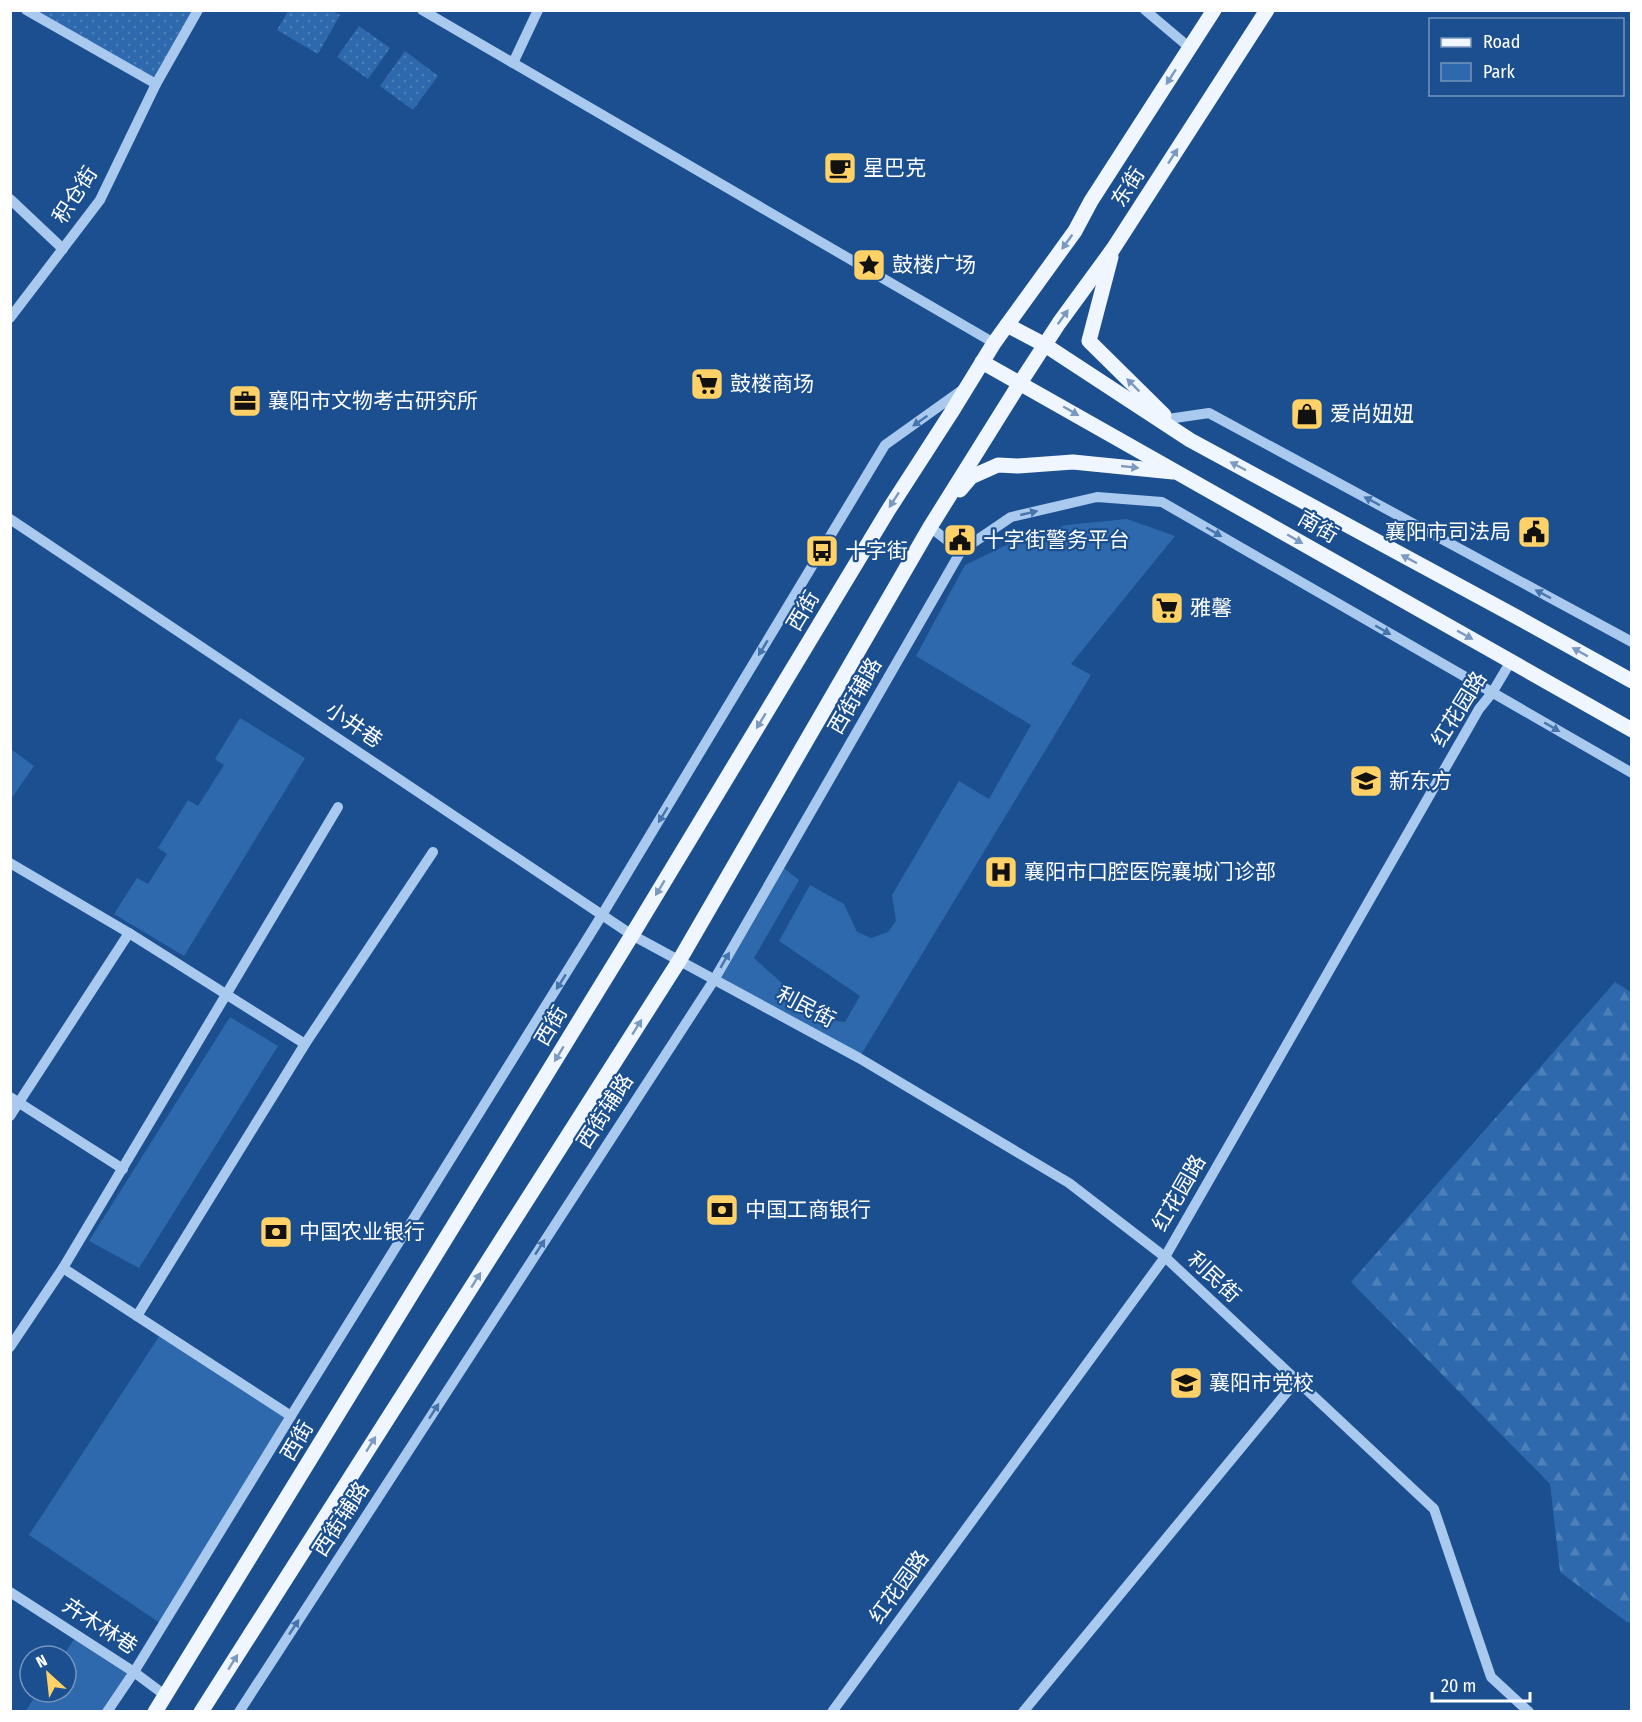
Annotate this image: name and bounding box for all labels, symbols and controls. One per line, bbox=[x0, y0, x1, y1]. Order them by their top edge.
legend bbox=[1429, 18, 1624, 96]
text: Road bbox=[1483, 31, 1520, 53]
text: Park bbox=[1483, 61, 1516, 83]
one-way arrow bbox=[1165, 69, 1176, 86]
one-way arrow bbox=[1168, 148, 1179, 164]
cafe icon: 星巴克 bbox=[822, 150, 858, 186]
place label: 星巴克 bbox=[863, 155, 926, 181]
street label: 积仓街 bbox=[47, 162, 103, 228]
street label: 东街 bbox=[1106, 162, 1150, 212]
one-way arrow bbox=[1061, 234, 1073, 250]
place icon: 鼓楼广场 bbox=[851, 247, 887, 283]
place label: 鼓楼广场 bbox=[892, 252, 976, 278]
one-way arrow bbox=[1057, 309, 1069, 325]
supermarket icon: 鼓楼商场 bbox=[689, 366, 725, 402]
place label: 鼓楼商场 bbox=[730, 371, 814, 397]
one-way arrow bbox=[1127, 378, 1141, 392]
office icon: 襄阳市文物考古研究所 bbox=[227, 383, 263, 419]
place label: 襄阳市文物考古研究所 bbox=[268, 388, 478, 414]
shop icon: 爱尚妞妞 bbox=[1289, 396, 1325, 432]
place label: 爱尚妞妞 bbox=[1330, 401, 1414, 427]
one-way arrow bbox=[1063, 406, 1079, 417]
one-way arrow bbox=[912, 415, 928, 427]
one-way arrow bbox=[1229, 461, 1246, 471]
one-way arrow bbox=[1120, 463, 1139, 472]
one-way arrow bbox=[889, 492, 900, 508]
one-way arrow bbox=[1363, 496, 1380, 506]
street label: 南街 bbox=[1293, 505, 1343, 549]
one-way arrow bbox=[1020, 508, 1039, 517]
public building icon: 襄阳市司法局 bbox=[1516, 514, 1552, 550]
place label: 襄阳市司法局 bbox=[1385, 519, 1511, 545]
public building icon: 十字街警务平台 bbox=[942, 522, 978, 558]
place label: 十字街警务平台 bbox=[983, 527, 1130, 553]
one-way arrow bbox=[1206, 527, 1223, 537]
bus stop icon: 十字街 bbox=[804, 533, 840, 569]
one-way arrow bbox=[1287, 534, 1304, 544]
place label: 十字街 bbox=[845, 538, 908, 564]
one-way arrow bbox=[1401, 554, 1418, 564]
street label: 西街 bbox=[781, 586, 825, 636]
one-way arrow bbox=[1534, 589, 1551, 599]
supermarket icon: 雅馨 bbox=[1149, 590, 1185, 626]
place label: 雅馨 bbox=[1190, 595, 1232, 621]
one-way arrow bbox=[1375, 625, 1392, 635]
one-way arrow bbox=[1457, 630, 1474, 640]
one-way arrow bbox=[758, 640, 769, 656]
one-way arrow bbox=[1572, 647, 1589, 657]
street label: 西街辅路 bbox=[823, 653, 887, 739]
street label: 红花园路 bbox=[1426, 666, 1492, 752]
street label: 小井巷 bbox=[321, 697, 387, 753]
one-way arrow bbox=[756, 713, 766, 730]
one-way arrow bbox=[1544, 722, 1560, 733]
school or university icon: 新东方 bbox=[1348, 763, 1384, 799]
place label: 新东方 bbox=[1389, 768, 1452, 794]
one-way arrow bbox=[657, 807, 668, 823]
hospital icon: 襄阳市口腔医院襄城门诊部 bbox=[983, 854, 1019, 890]
place label: 襄阳市口腔医院襄城门诊部 bbox=[1024, 859, 1276, 885]
one-way arrow bbox=[655, 880, 666, 896]
one-way arrow bbox=[720, 952, 731, 968]
one-way arrow bbox=[555, 973, 566, 990]
street label: 利民街 bbox=[772, 981, 840, 1033]
street label: 西街 bbox=[529, 1001, 573, 1051]
one-way arrow bbox=[631, 1019, 642, 1035]
one-way arrow bbox=[553, 1046, 564, 1062]
street label: 西街辅路 bbox=[571, 1069, 639, 1153]
street label: 红花园路 bbox=[1147, 1150, 1211, 1236]
bank icon: 中国工商银行 bbox=[704, 1192, 740, 1228]
place label: 中国工商银行 bbox=[745, 1197, 871, 1223]
bank icon: 中国农业银行 bbox=[258, 1214, 294, 1250]
place label: 中国农业银行 bbox=[299, 1219, 425, 1245]
one-way arrow bbox=[535, 1239, 546, 1255]
street label: 利民街 bbox=[1182, 1246, 1246, 1308]
one-way arrow bbox=[470, 1272, 481, 1288]
school or university icon: 襄阳市党校 bbox=[1168, 1365, 1204, 1401]
place label: 襄阳市党校 bbox=[1209, 1370, 1314, 1396]
one-way arrow bbox=[428, 1403, 439, 1419]
street label: 西街 bbox=[275, 1416, 319, 1466]
one-way arrow bbox=[365, 1437, 377, 1453]
street label: 西街辅路 bbox=[307, 1477, 375, 1561]
street label: 红花园路 bbox=[864, 1545, 934, 1629]
street label: 卉木林巷 bbox=[58, 1592, 142, 1660]
one-way arrow bbox=[288, 1619, 299, 1635]
north arrow bbox=[18, 1644, 78, 1704]
text: N bbox=[33, 1650, 50, 1672]
one-way arrow bbox=[227, 1654, 238, 1670]
scale bar bbox=[1432, 1665, 1530, 1703]
text: 20 m bbox=[1441, 1675, 1476, 1697]

